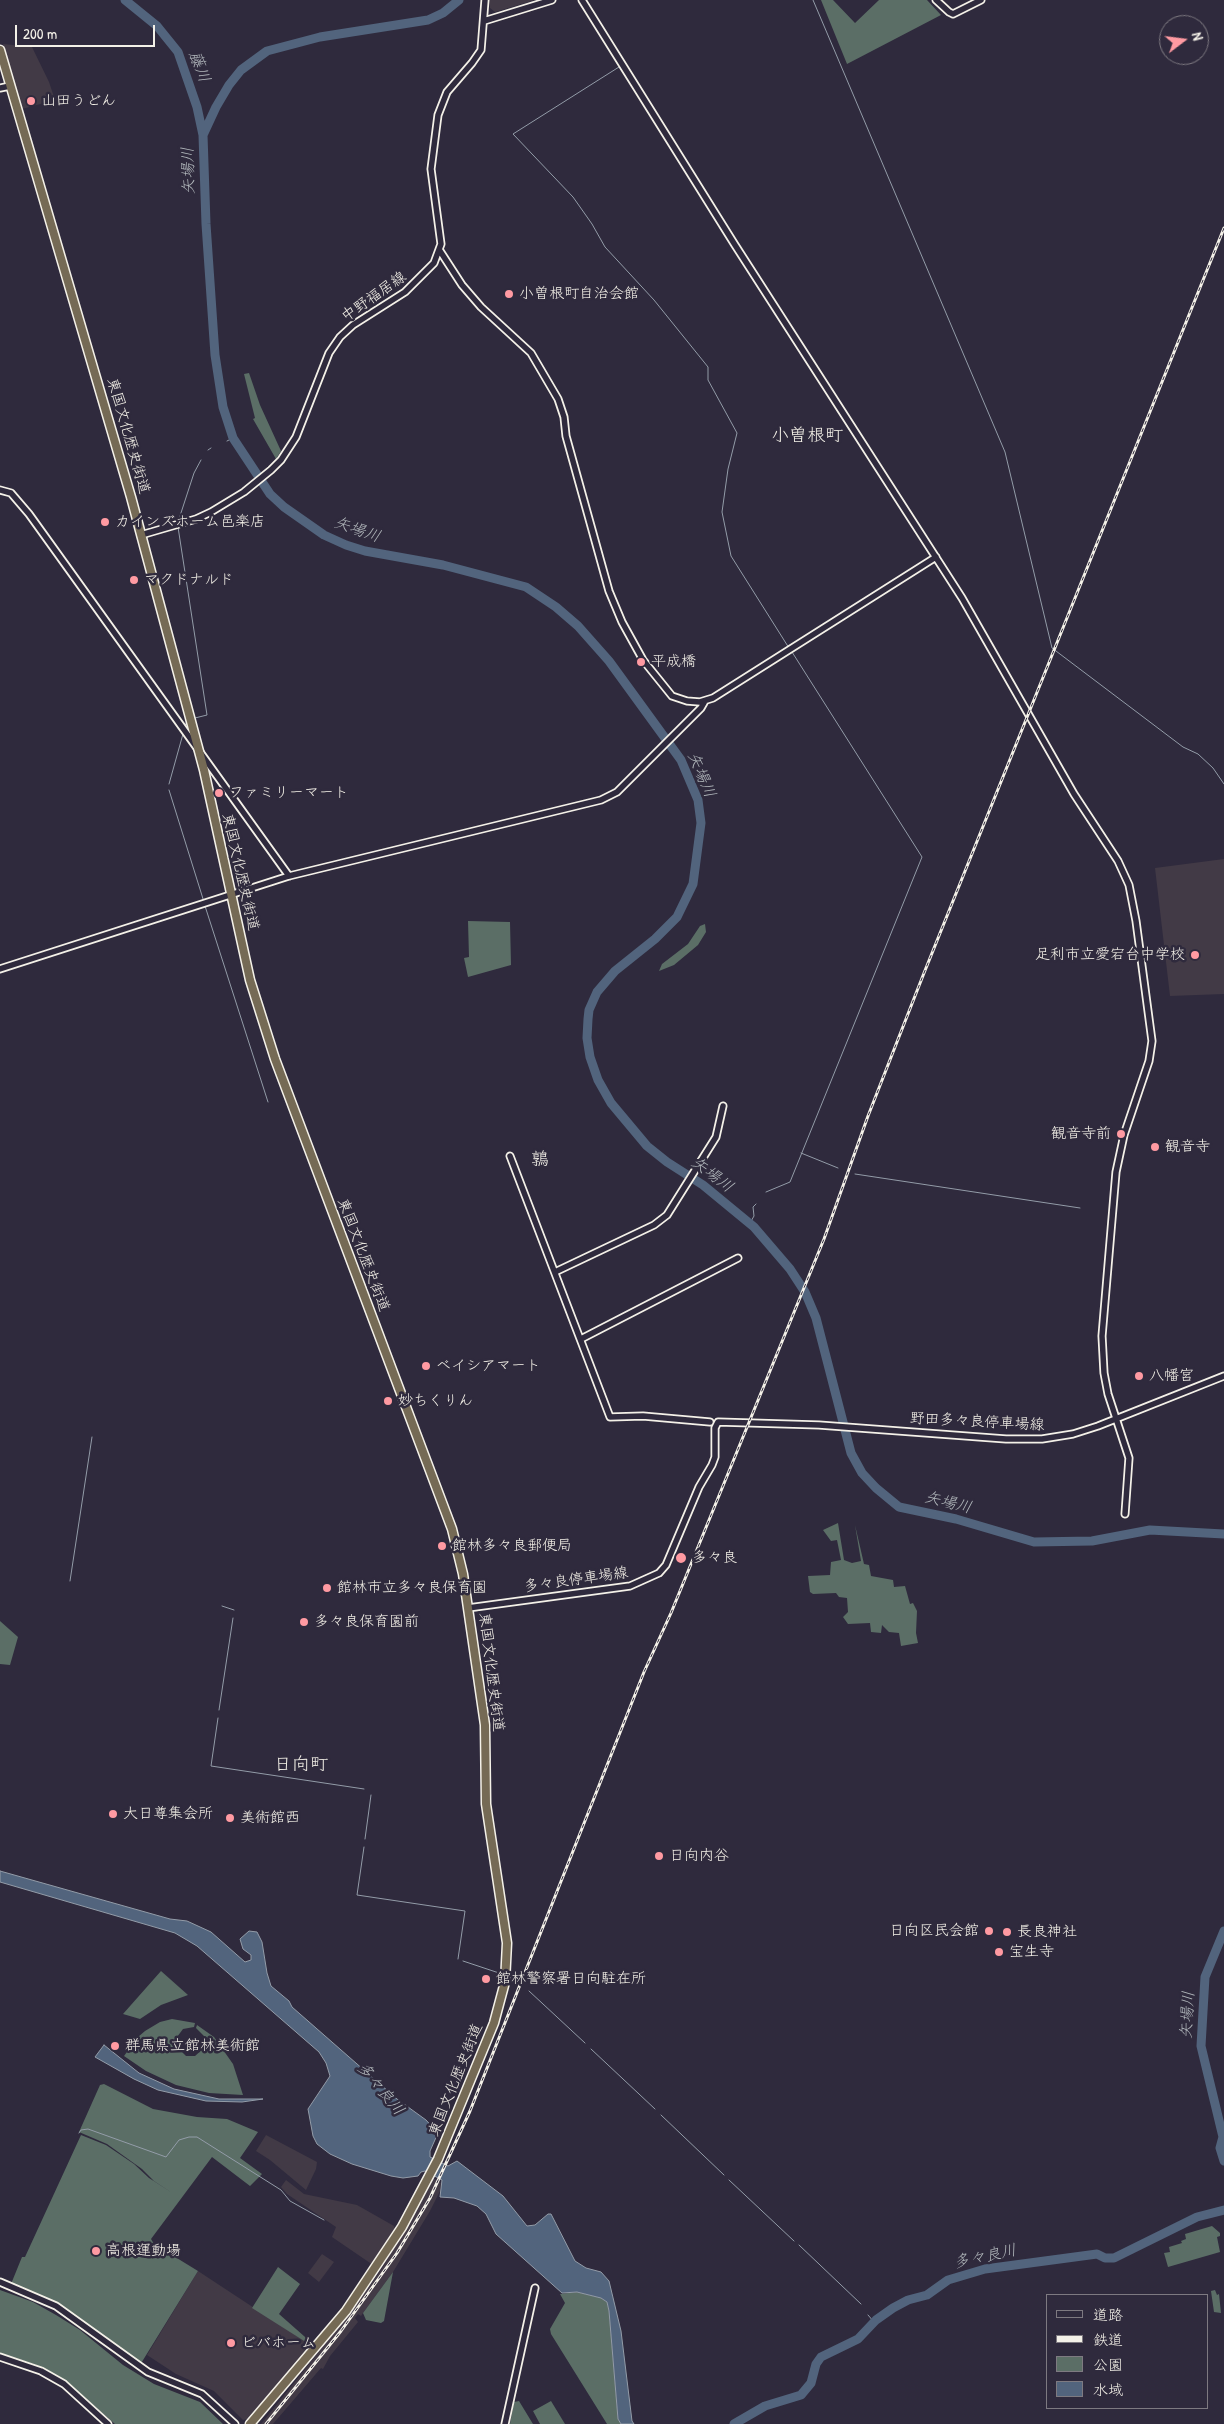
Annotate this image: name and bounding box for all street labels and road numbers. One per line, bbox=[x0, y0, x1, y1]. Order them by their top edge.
street label: 中野福居線 bbox=[338, 268, 410, 326]
street label: 東国文化歴史街道 bbox=[103, 376, 153, 496]
street label: 東国文化歴史街道 bbox=[218, 812, 262, 932]
street label: 東国文化歴史街道 bbox=[333, 1196, 393, 1314]
street label: 野田多々良停車場線 bbox=[909, 1409, 1045, 1435]
street label: 多々良停車場線 bbox=[523, 1564, 629, 1596]
street label: 東国文化歴史街道 bbox=[475, 1611, 507, 1733]
street label: 東国文化歴史街道 bbox=[425, 2021, 487, 2139]

